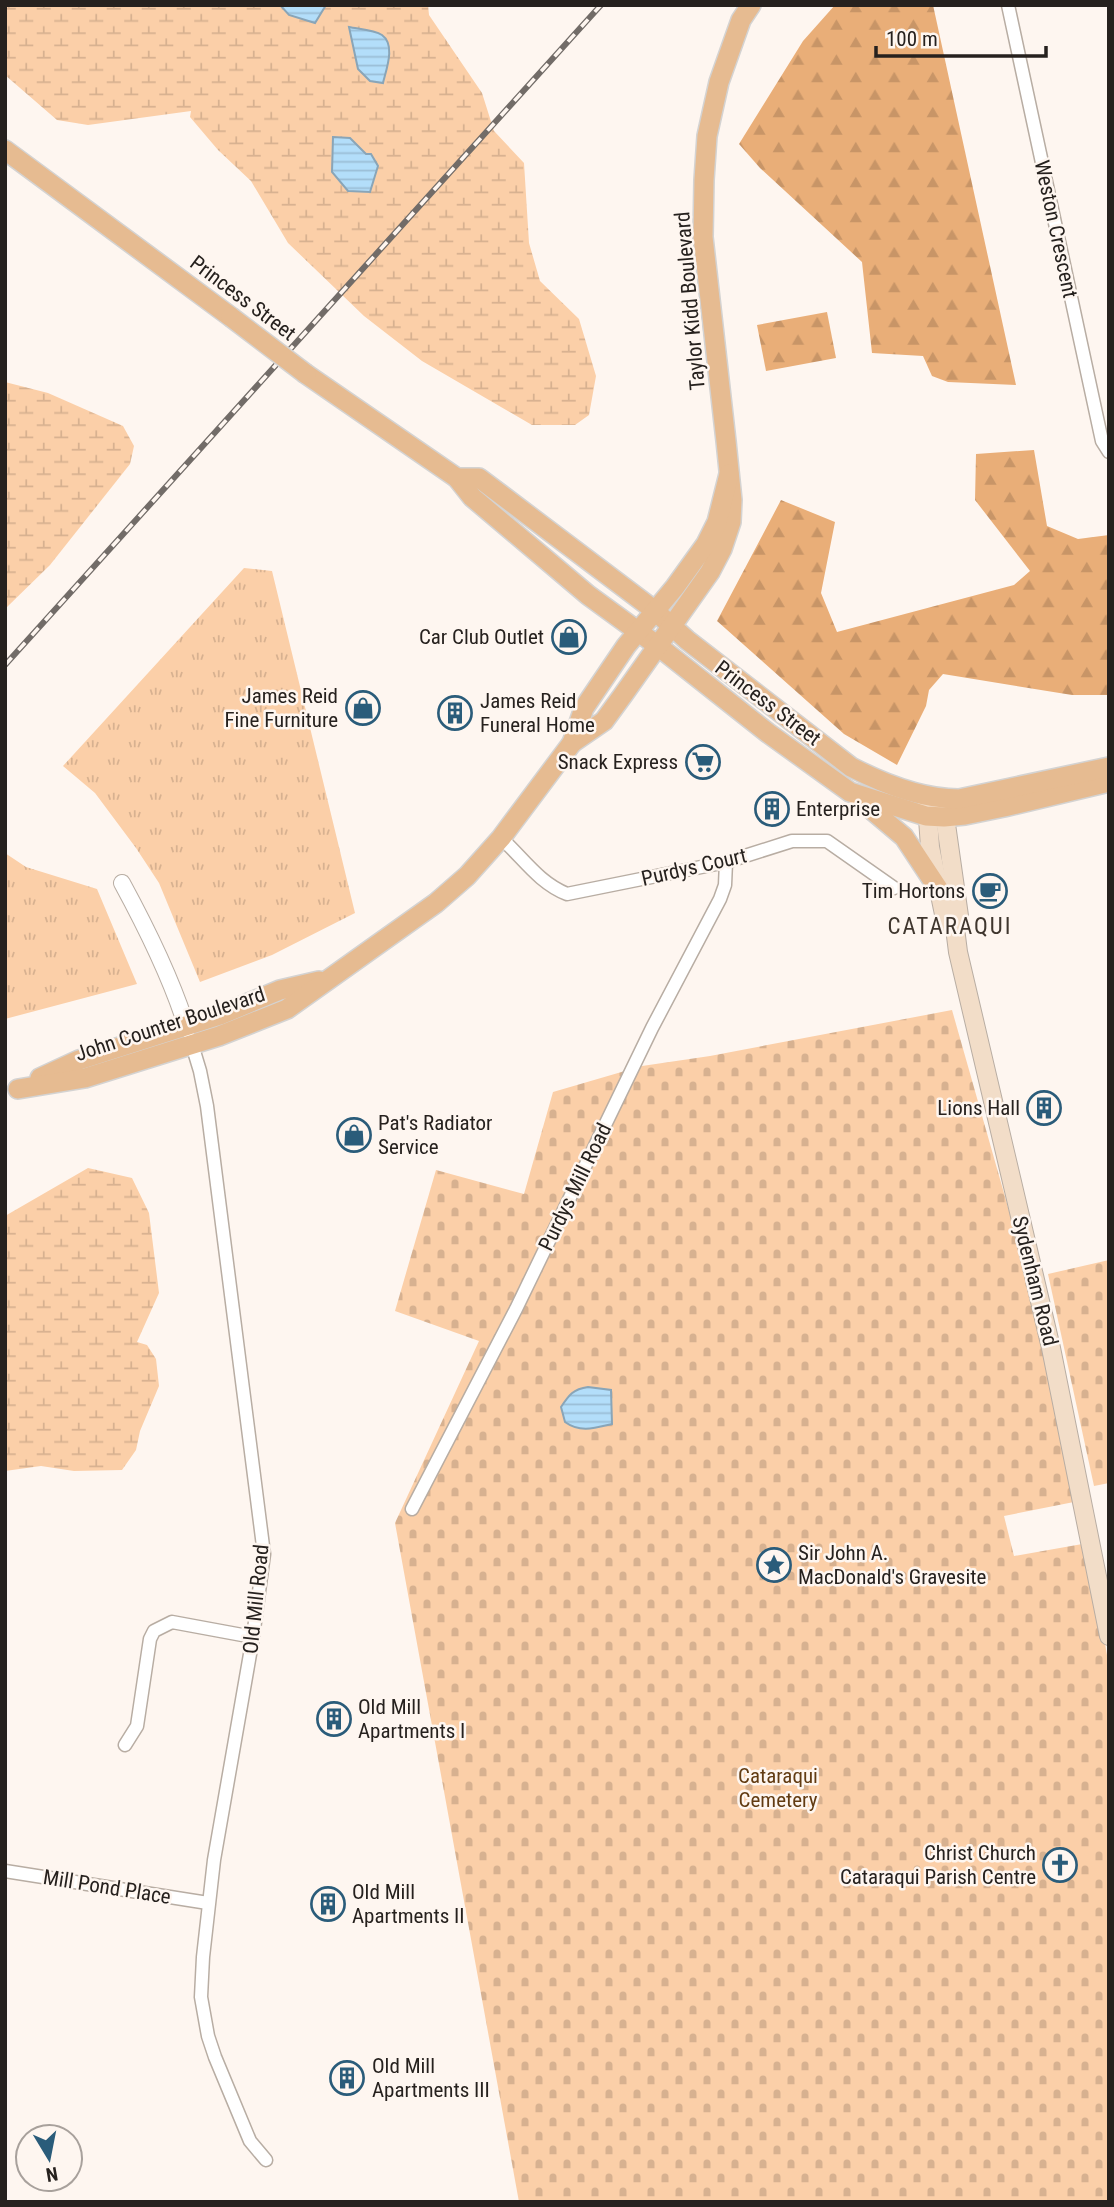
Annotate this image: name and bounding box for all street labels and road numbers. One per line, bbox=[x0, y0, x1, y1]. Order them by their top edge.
street label: Weston Crescent bbox=[1030, 158, 1082, 300]
street label: Taylor Kidd Boulevard bbox=[670, 211, 710, 391]
street label: Princess Street bbox=[186, 251, 300, 345]
street label: Princess Street bbox=[711, 656, 825, 750]
street label: Purdys Court bbox=[639, 843, 749, 891]
street label: John Counter Boulevard bbox=[72, 982, 268, 1066]
street label: Purdys Mill Road bbox=[534, 1119, 616, 1255]
street label: Sydenham Road bbox=[1007, 1214, 1063, 1348]
street label: Old Mill Road bbox=[238, 1543, 274, 1655]
street label: Mill Pond Place bbox=[42, 1865, 173, 1909]

